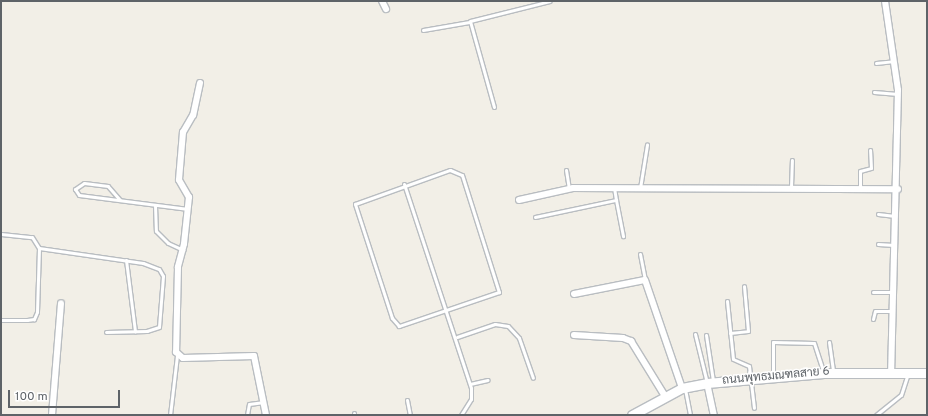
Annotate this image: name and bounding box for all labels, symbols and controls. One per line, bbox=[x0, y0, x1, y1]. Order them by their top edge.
street label: ถนนพุทธมณฑลสาย 6 bbox=[722, 365, 830, 389]
scale bar bbox=[10, 382, 122, 408]
text: 100 m bbox=[15, 389, 48, 405]

